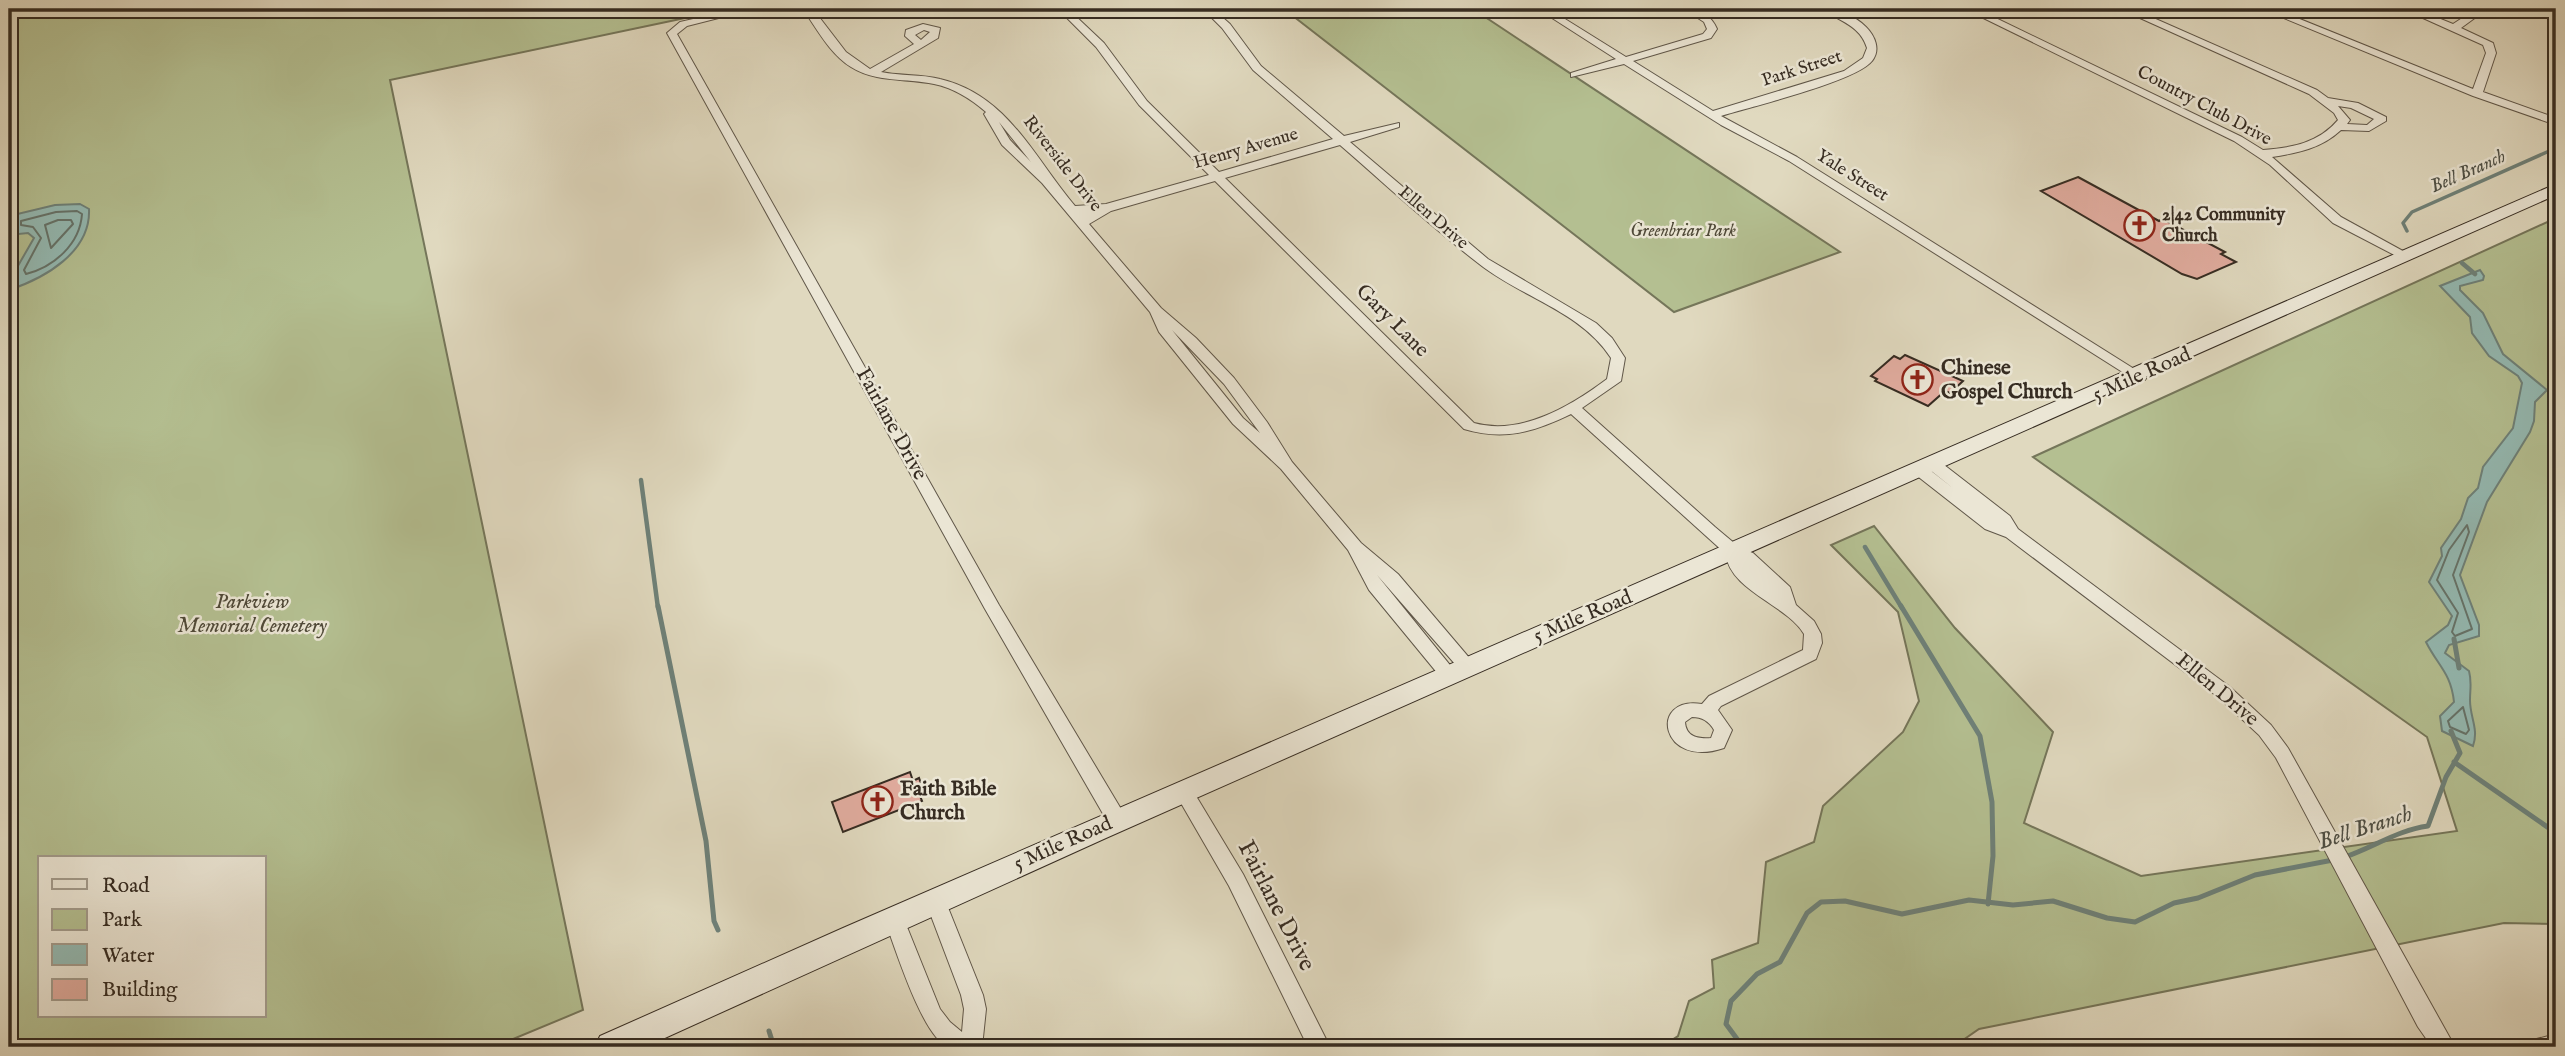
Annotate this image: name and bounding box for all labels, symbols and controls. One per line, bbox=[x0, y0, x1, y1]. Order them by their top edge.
street label: Park Street bbox=[1759, 45, 1845, 93]
street label: Country Club Drive bbox=[2133, 61, 2275, 151]
street label: Riverside Drive bbox=[1017, 111, 1107, 217]
street label: Henry Avenue bbox=[1191, 123, 1301, 175]
street label: Yale Street bbox=[1811, 145, 1893, 207]
water label: Bell Branch bbox=[2427, 145, 2509, 199]
street label: Ellen Drive bbox=[1393, 181, 1473, 255]
place label: 2|42 Community Church bbox=[2162, 204, 2286, 248]
church icon: 2|42 Community Church bbox=[2122, 208, 2156, 242]
park label: Greenbriar Park bbox=[1630, 220, 1736, 243]
street label: Gary Lane bbox=[1349, 278, 1435, 364]
street label: 5 Mile Road bbox=[2089, 341, 2196, 409]
place label: Chinese Gospel Church bbox=[1941, 355, 2073, 406]
street label: Fairlane Drive bbox=[849, 363, 933, 485]
church icon: Chinese Gospel Church bbox=[1901, 363, 1935, 397]
street label: 5 Mile Road bbox=[1529, 584, 1637, 650]
park label: Parkview Memorial Cemetery bbox=[177, 589, 327, 640]
street label: Ellen Drive bbox=[2170, 647, 2264, 733]
place label: Faith Bible Church bbox=[900, 776, 997, 827]
church icon: Faith Bible Church bbox=[860, 784, 894, 818]
water label: Bell Branch bbox=[2314, 799, 2416, 857]
street label: 5 Mile Road bbox=[1010, 810, 1117, 878]
street label: Fairlane Drive bbox=[1230, 836, 1322, 976]
legend bbox=[38, 856, 266, 1018]
text: Road bbox=[102, 873, 150, 900]
text: Park bbox=[102, 907, 143, 934]
text: Water bbox=[102, 943, 155, 970]
text: Building bbox=[102, 977, 178, 1004]

